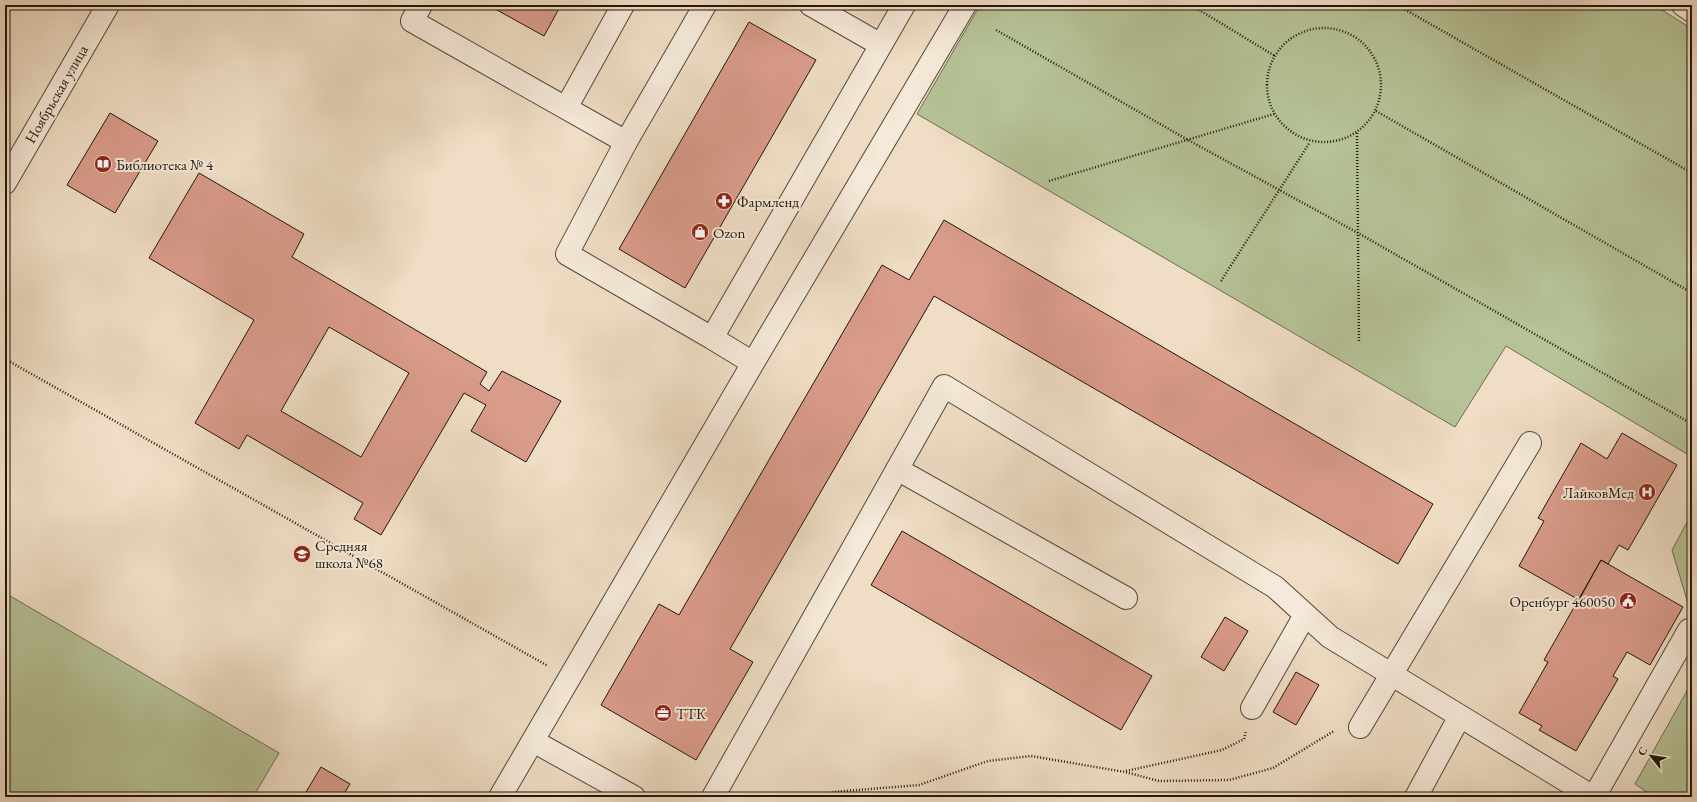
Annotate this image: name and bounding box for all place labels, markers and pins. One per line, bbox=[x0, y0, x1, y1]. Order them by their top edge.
library icon: Библиотека № 4 bbox=[93, 154, 113, 174]
place label: Библиотека № 4 bbox=[116, 155, 214, 174]
pharmacy icon: Фармленд bbox=[714, 191, 734, 211]
place label: Фармленд bbox=[737, 192, 799, 211]
shop icon: Ozon bbox=[690, 222, 710, 242]
place label: Ozon bbox=[713, 223, 746, 242]
hospital icon: ЛайковМед bbox=[1637, 482, 1657, 502]
place label: ЛайковМед bbox=[1563, 483, 1634, 502]
place label: Средняя школа №68 bbox=[315, 536, 383, 572]
school or university icon: Средняя школа №68 bbox=[292, 544, 312, 564]
public building icon: Оренбург 460050 bbox=[1618, 591, 1638, 611]
place label: Оренбург 460050 bbox=[1510, 592, 1615, 611]
office icon: ТТК bbox=[653, 703, 673, 723]
place label: ТТК bbox=[676, 704, 706, 723]

